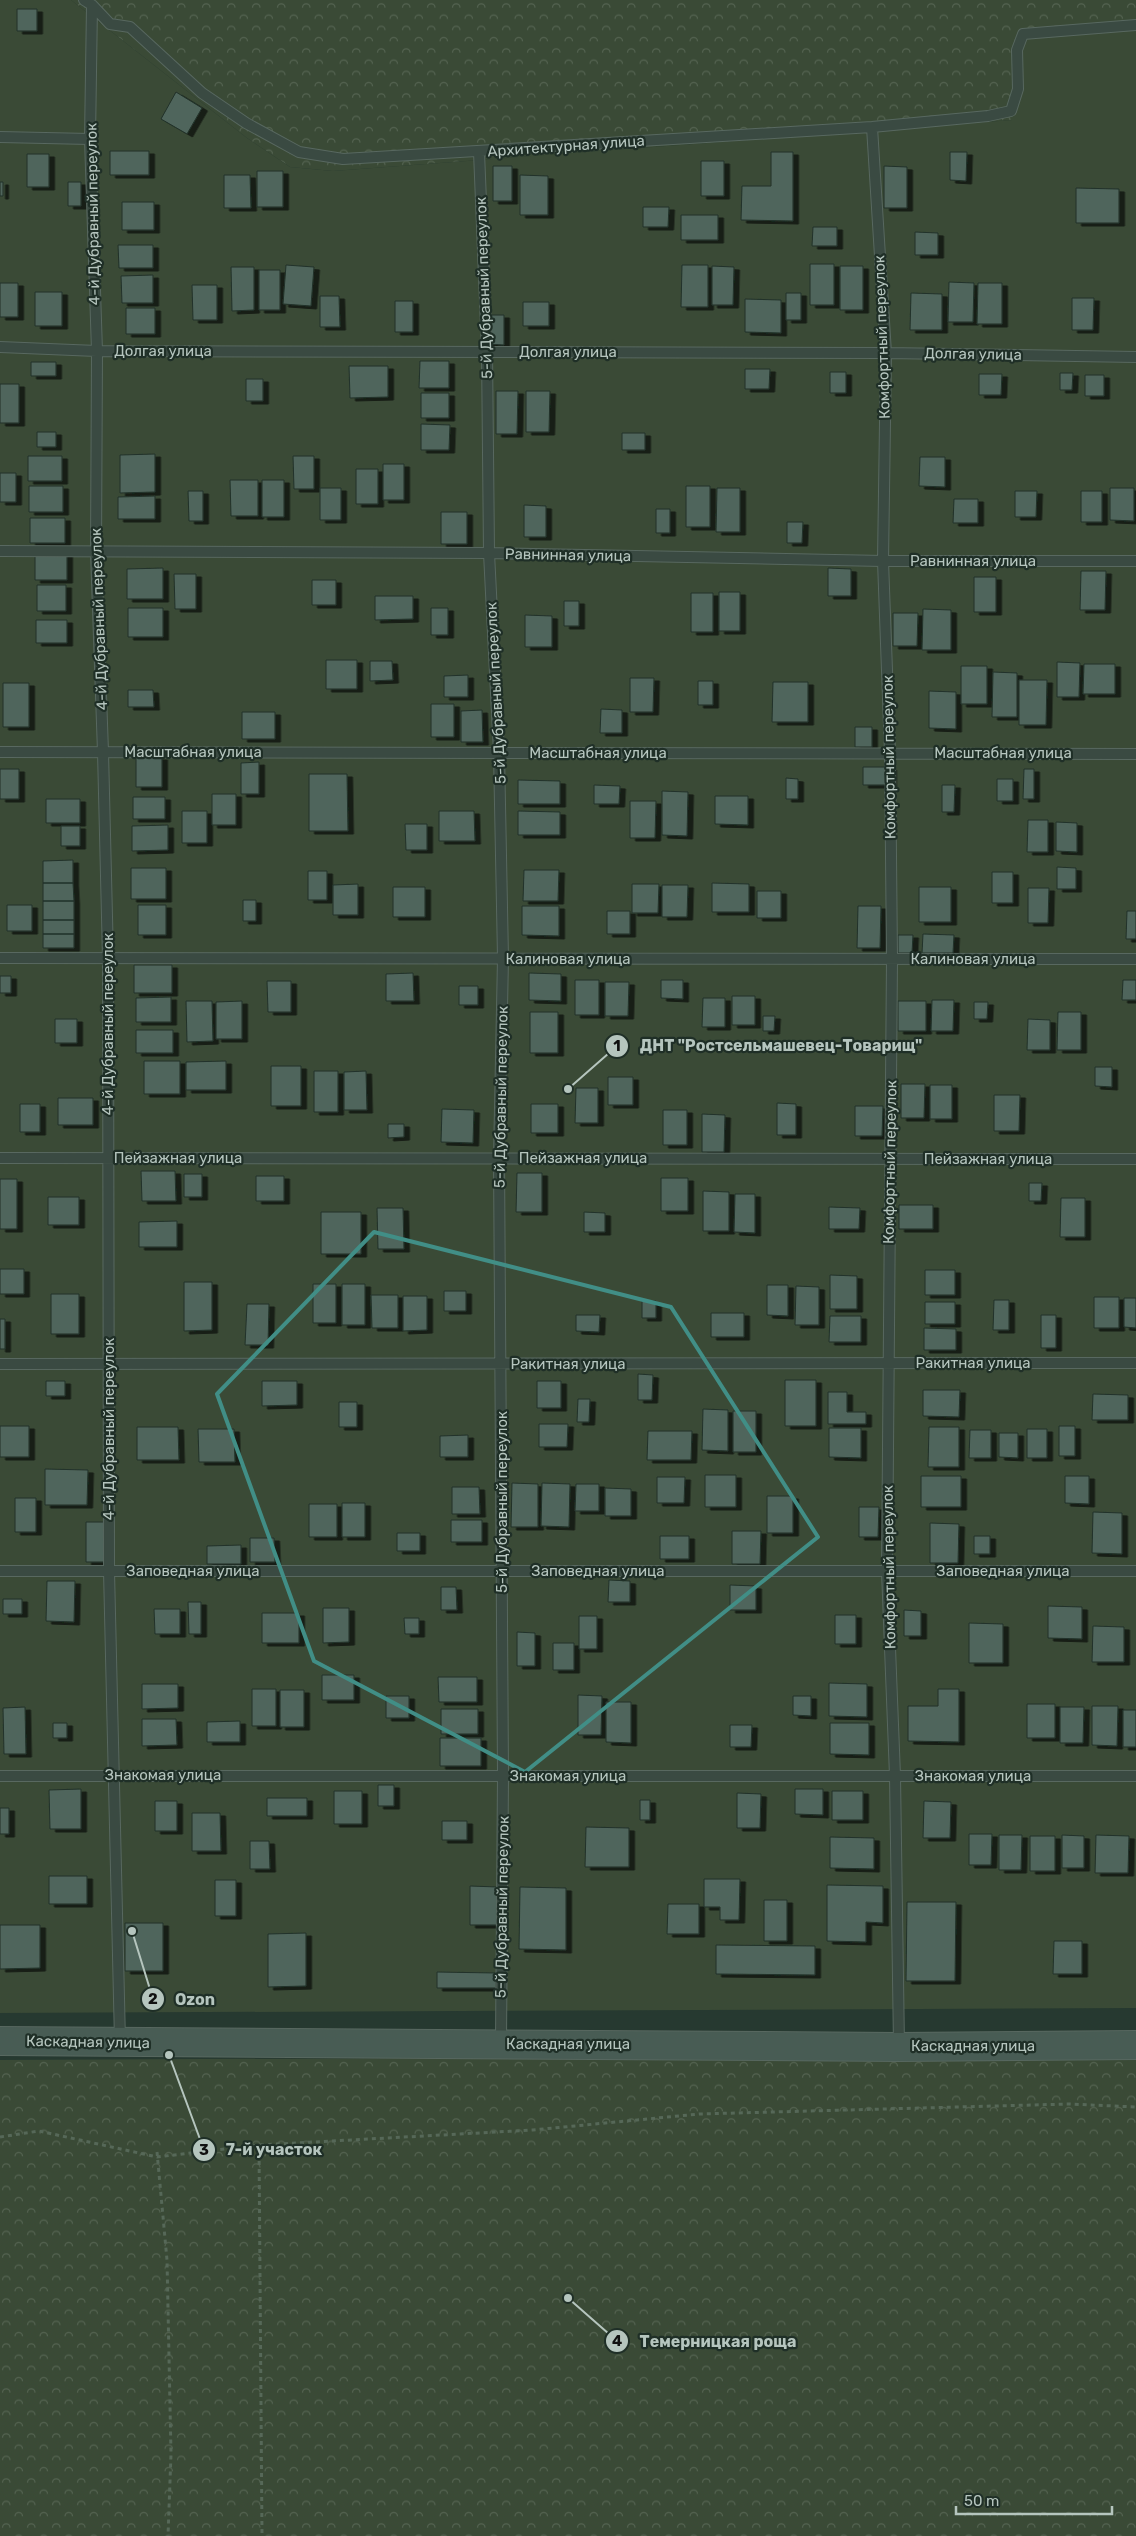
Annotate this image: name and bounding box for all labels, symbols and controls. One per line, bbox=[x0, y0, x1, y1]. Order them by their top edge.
street label: 4-й Дубравный переулок bbox=[82, 123, 104, 305]
street label: Архитектурная улица bbox=[487, 132, 645, 160]
street label: 5-й Дубравный переулок bbox=[472, 197, 496, 379]
street label: Комфортный переулок bbox=[870, 255, 894, 419]
street label: Долгая улица bbox=[114, 342, 212, 360]
street label: Долгая улица bbox=[519, 343, 617, 361]
street label: Долгая улица bbox=[924, 344, 1022, 364]
street label: 4-й Дубравный переулок bbox=[87, 527, 111, 711]
street label: Равнинная улица bbox=[505, 545, 631, 565]
street label: Равнинная улица bbox=[910, 552, 1036, 570]
street label: 5-й Дубравный переулок bbox=[482, 602, 510, 784]
street label: Комфортный переулок bbox=[879, 675, 899, 839]
street label: Масштабная улица bbox=[124, 743, 262, 761]
street label: Масштабная улица bbox=[529, 744, 667, 762]
street label: Масштабная улица bbox=[934, 744, 1072, 762]
street label: 4-й Дубравный переулок bbox=[99, 933, 117, 1115]
street label: Калиновая улица bbox=[505, 950, 631, 968]
street label: Калиновая улица bbox=[910, 950, 1036, 968]
street label: 5-й Дубравный переулок bbox=[490, 1006, 512, 1188]
callout: ДНТ "Ростсельмашевец-Товарищ" bbox=[605, 1030, 932, 1061]
text: ДНТ "Ростсельмашевец-Товарищ" bbox=[640, 1036, 922, 1055]
text: 1 bbox=[613, 1037, 621, 1055]
street label: Комфортный переулок bbox=[880, 1080, 900, 1244]
street label: Пейзажная улица bbox=[114, 1149, 242, 1167]
street label: Пейзажная улица bbox=[519, 1149, 647, 1167]
street label: Пейзажная улица bbox=[924, 1150, 1052, 1168]
street label: 4-й Дубравный переулок bbox=[100, 1338, 118, 1520]
street label: Ракитная улица bbox=[915, 1354, 1031, 1372]
street label: Ракитная улица bbox=[510, 1355, 626, 1373]
street label: 5-й Дубравный переулок bbox=[493, 1411, 511, 1593]
street label: Комфортный переулок bbox=[879, 1485, 899, 1649]
street label: Заповедная улица bbox=[126, 1562, 260, 1580]
street label: Заповедная улица bbox=[531, 1562, 665, 1580]
street label: Заповедная улица bbox=[936, 1562, 1070, 1580]
street label: Знакомая улица bbox=[105, 1766, 221, 1784]
street label: Знакомая улица bbox=[510, 1767, 626, 1785]
street label: Знакомая улица bbox=[915, 1767, 1031, 1785]
street label: 5-й Дубравный переулок bbox=[491, 1816, 513, 1998]
callout: Ozon bbox=[140, 1984, 225, 2015]
text: 2 bbox=[148, 1990, 158, 2008]
text: Ozon bbox=[175, 1990, 215, 2009]
street label: Каскадная улица bbox=[26, 2032, 150, 2052]
street label: Каскадная улица bbox=[506, 2035, 630, 2053]
street label: Каскадная улица bbox=[911, 2037, 1035, 2055]
callout: 7-й участок bbox=[191, 2134, 333, 2165]
text: 7-й участок bbox=[226, 2140, 322, 2159]
text: 3 bbox=[199, 2141, 209, 2159]
callout: Темерницкая роща bbox=[604, 2326, 806, 2357]
text: 4 bbox=[612, 2332, 622, 2350]
text: Темерницкая роща bbox=[640, 2332, 796, 2351]
scale bar bbox=[956, 2484, 1112, 2516]
text: 50 m bbox=[964, 2492, 999, 2510]

